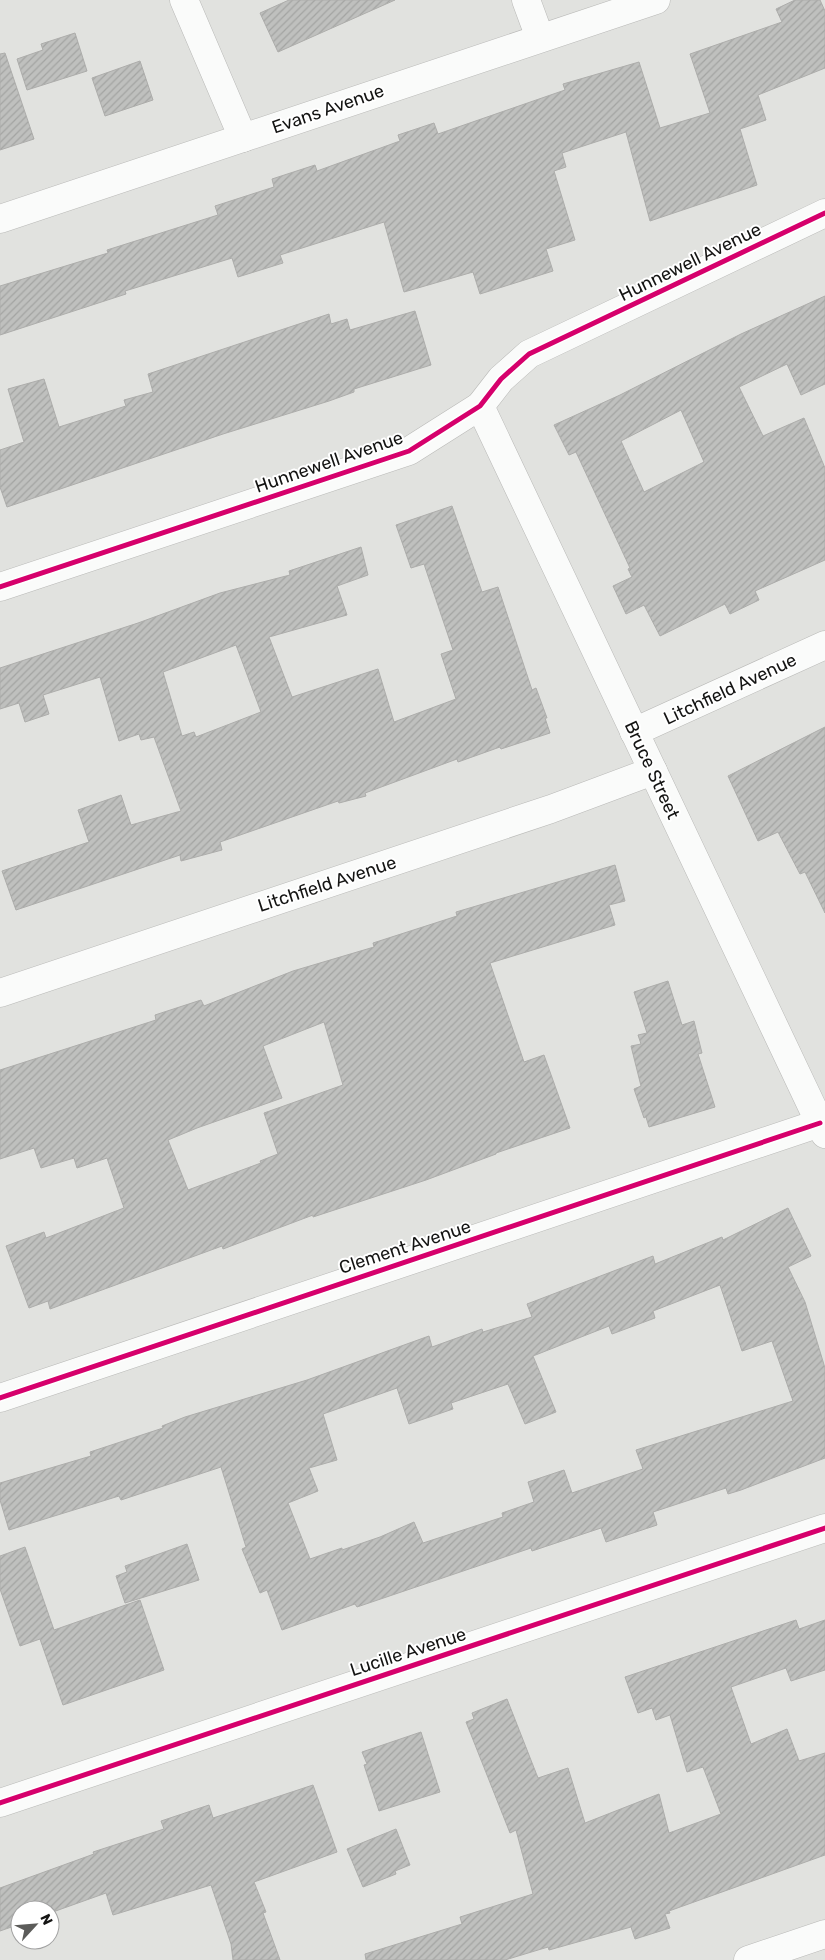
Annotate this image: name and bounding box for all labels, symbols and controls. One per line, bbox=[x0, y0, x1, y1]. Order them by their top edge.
street label: Evans Avenue bbox=[269, 80, 387, 138]
street label: Hunnewell Avenue bbox=[615, 218, 765, 306]
street label: Hunnewell Avenue bbox=[252, 426, 406, 498]
street label: Litchfield Avenue bbox=[660, 649, 800, 729]
street label: Bruce Street bbox=[620, 717, 684, 823]
street label: Litchfield Avenue bbox=[255, 851, 399, 917]
street label: Clement Avenue bbox=[336, 1215, 474, 1279]
street label: Lucille Avenue bbox=[347, 1623, 469, 1681]
north arrow bbox=[10, 1900, 60, 1950]
text: N bbox=[36, 1911, 56, 1928]

